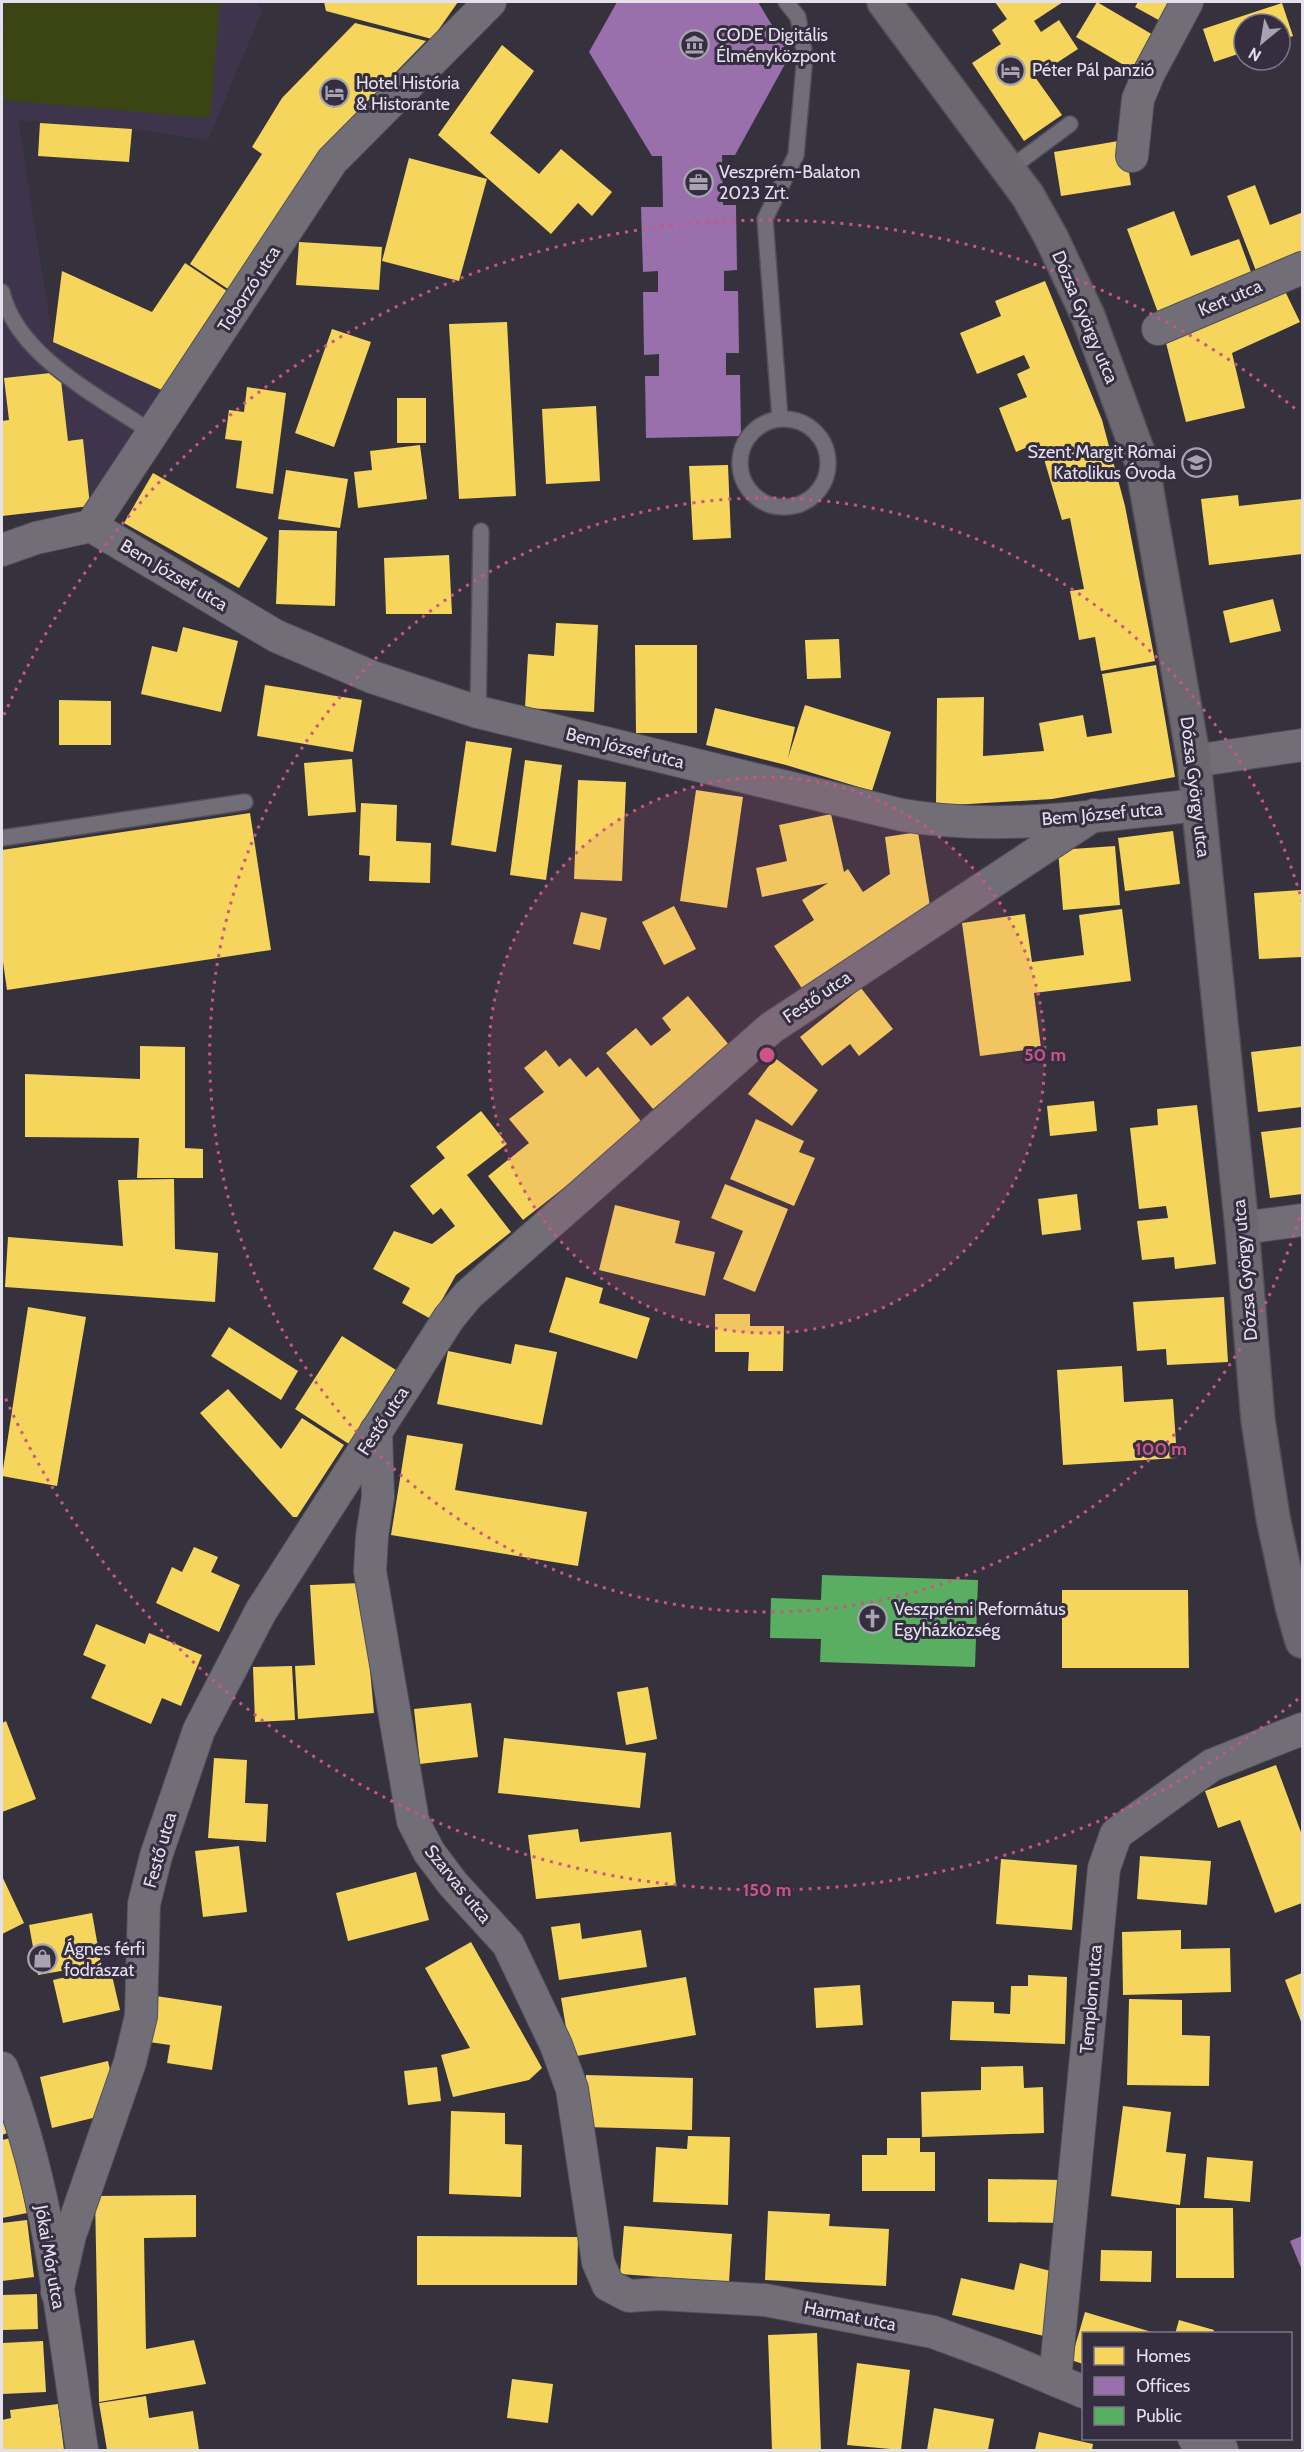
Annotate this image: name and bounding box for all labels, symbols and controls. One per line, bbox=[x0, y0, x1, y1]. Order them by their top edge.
north arrow bbox=[1232, 12, 1292, 72]
place label: CODE Digitális Élményközpont bbox=[716, 24, 836, 67]
museum icon: CODE Digitális Élményközpont bbox=[679, 29, 711, 61]
text: N bbox=[1245, 44, 1264, 66]
hotel icon: Péter Pál panzió bbox=[995, 54, 1027, 86]
place label: Péter Pál panzió bbox=[1032, 59, 1154, 81]
place label: Hotel História & Historante bbox=[356, 72, 460, 115]
hotel icon: Hotel História & Historante bbox=[319, 77, 351, 109]
place label: Veszprém-Balaton 2023 Zrt. bbox=[719, 161, 860, 204]
office icon: Veszprém-Balaton 2023 Zrt. bbox=[682, 166, 714, 198]
street label: Toborzó utca bbox=[213, 242, 285, 336]
street label: Dózsa György utca bbox=[1047, 247, 1123, 387]
street label: Kert utca bbox=[1195, 275, 1265, 321]
place label: Szent Margit Római Katolikus Óvoda bbox=[1028, 441, 1176, 484]
school or university icon: Szent Margit Római Katolikus Óvoda bbox=[1181, 446, 1213, 478]
street label: Bem József utca bbox=[116, 534, 232, 616]
street label: Dózsa György utca bbox=[1175, 715, 1215, 859]
street label: Bem József utca bbox=[564, 723, 687, 773]
street label: Bem József utca bbox=[1041, 798, 1164, 830]
street label: Festő utca bbox=[779, 966, 856, 1028]
text: 50 m bbox=[1024, 1044, 1066, 1066]
centre of rings bbox=[757, 1045, 777, 1065]
street label: Dózsa György utca bbox=[1228, 1198, 1262, 1342]
street label: Festő utca bbox=[353, 1382, 414, 1460]
text: 100 m bbox=[1135, 1438, 1187, 1460]
place label: Veszprémi Református Egyházközség bbox=[894, 1598, 1066, 1641]
church icon: Veszprémi Református Egyházközség bbox=[857, 1603, 889, 1635]
street label: Festő utca bbox=[139, 1809, 181, 1890]
street label: Szarvas utca bbox=[420, 1840, 496, 1928]
text: 150 m bbox=[743, 1879, 791, 1901]
place label: Ágnes férfi fodrászat bbox=[64, 1938, 145, 1981]
shop icon: Ágnes férfi fodrászat bbox=[27, 1943, 59, 1975]
street label: Templom utca bbox=[1075, 1943, 1107, 2054]
street label: Jókai Mór utca bbox=[30, 2202, 70, 2311]
street label: Harmat utca bbox=[802, 2296, 898, 2336]
legend bbox=[1082, 2332, 1292, 2440]
text: Homes bbox=[1136, 2345, 1191, 2367]
text: Offices bbox=[1136, 2375, 1190, 2397]
text: Public bbox=[1136, 2405, 1182, 2427]

